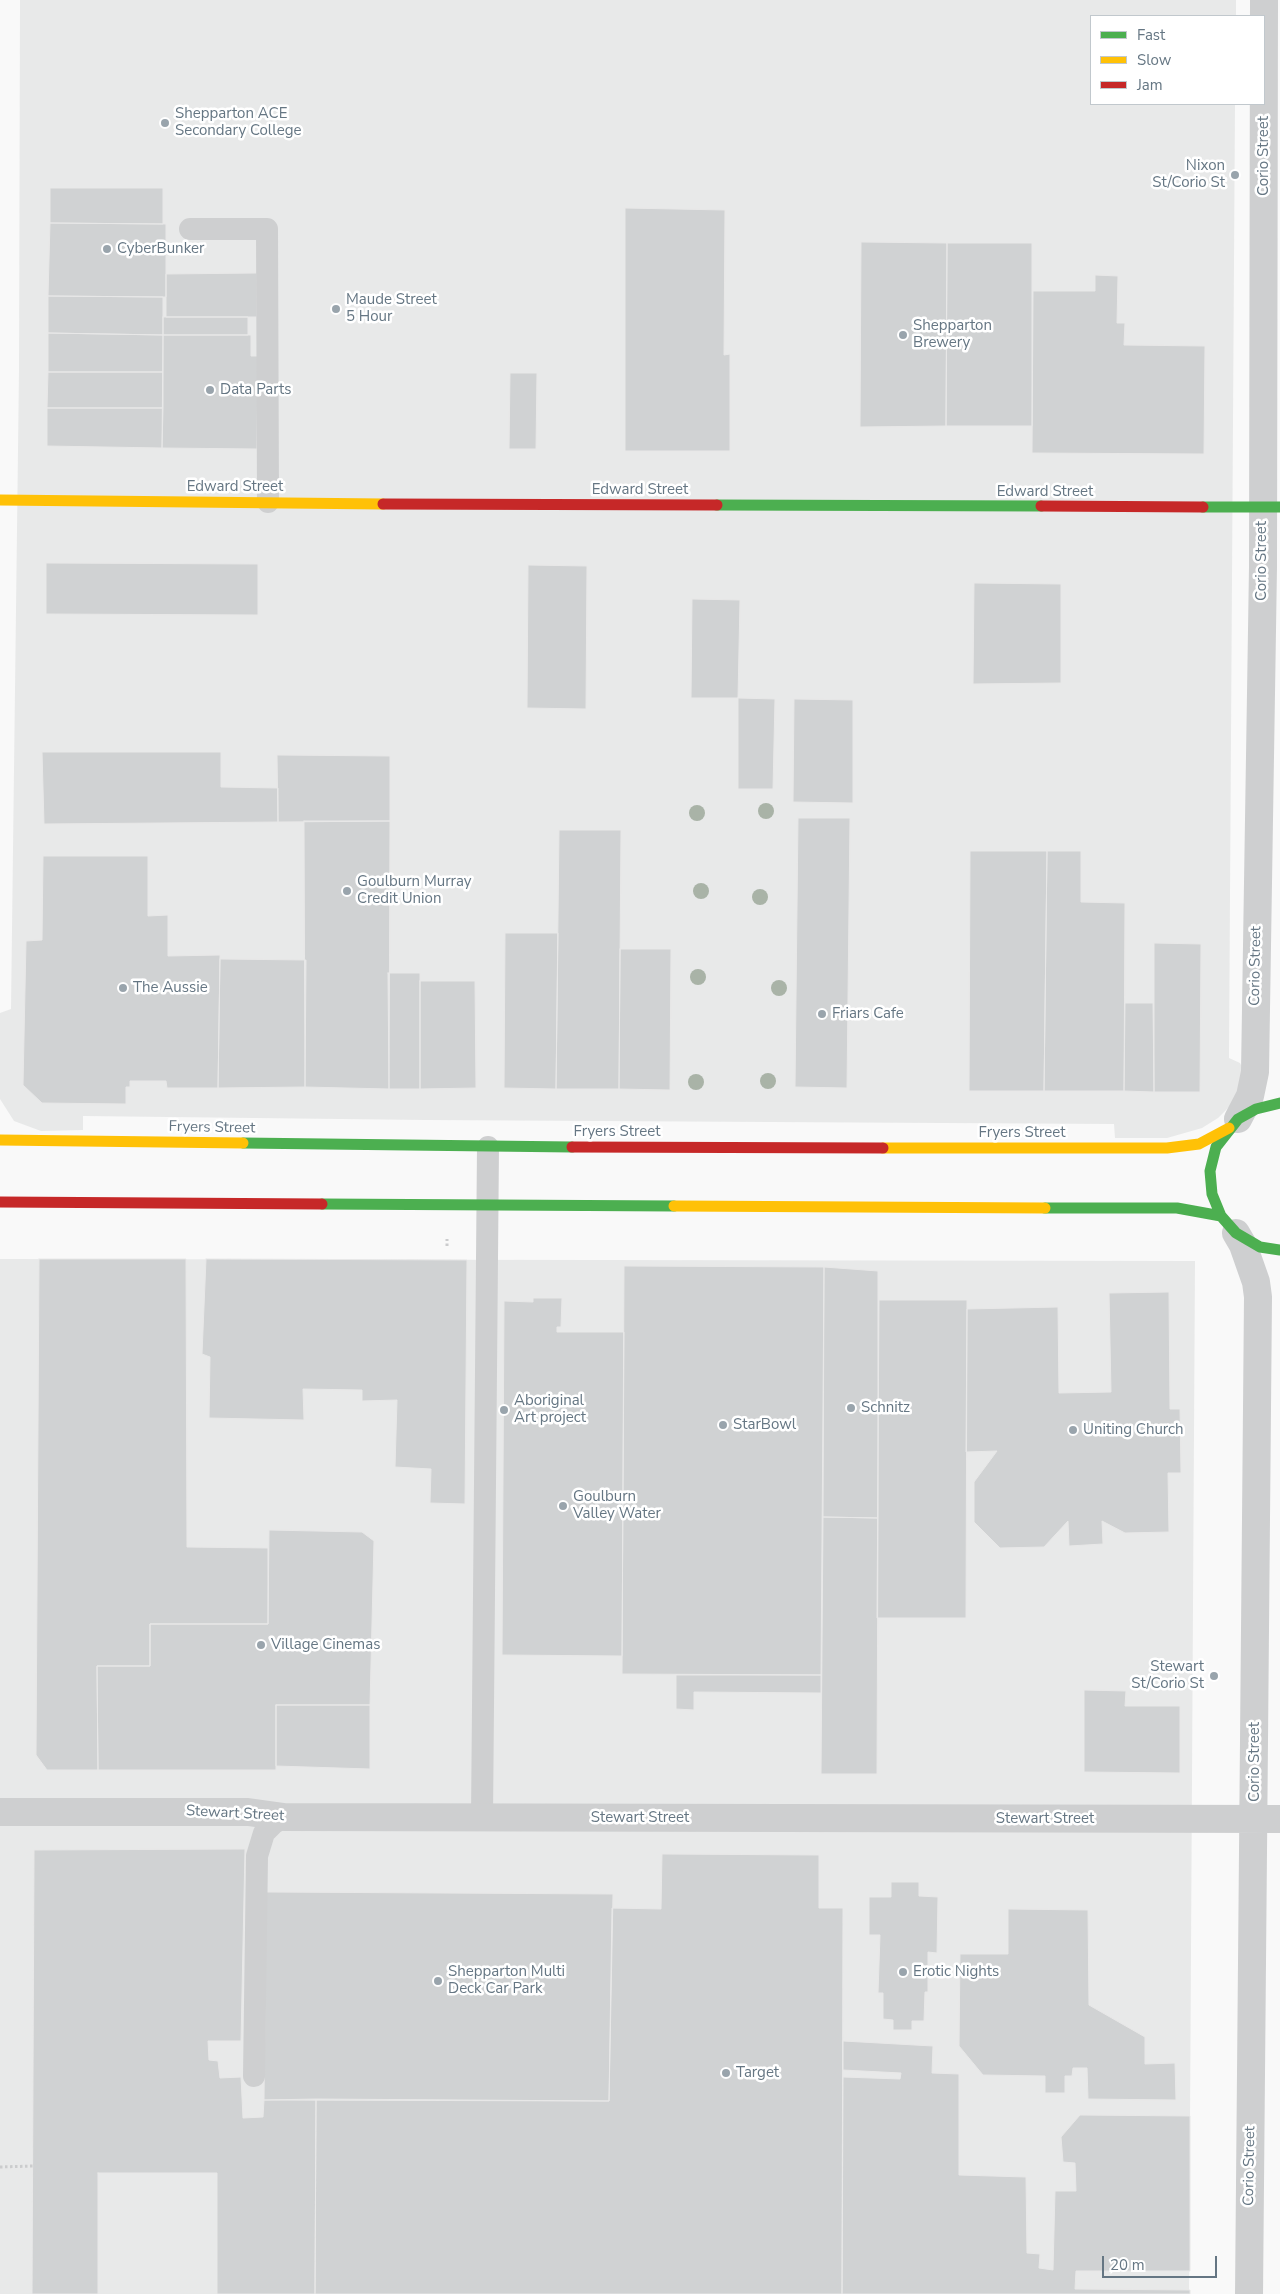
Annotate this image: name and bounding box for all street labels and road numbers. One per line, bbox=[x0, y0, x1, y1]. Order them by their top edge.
street label: Corio Street bbox=[1255, 116, 1273, 196]
street label: Edward Street bbox=[187, 478, 283, 496]
street label: Edward Street bbox=[592, 481, 688, 499]
street label: Edward Street bbox=[997, 483, 1093, 501]
street label: Corio Street bbox=[1253, 521, 1271, 601]
street label: Corio Street bbox=[1246, 926, 1266, 1006]
street label: Fryers Street bbox=[168, 1118, 256, 1138]
street label: Fryers Street bbox=[574, 1123, 660, 1141]
street label: Fryers Street bbox=[979, 1124, 1065, 1142]
street label: Corio Street bbox=[1246, 1722, 1264, 1802]
street label: Stewart Street bbox=[185, 1802, 285, 1826]
street label: Stewart Street bbox=[591, 1809, 689, 1827]
street label: Stewart Street bbox=[996, 1810, 1094, 1828]
street label: Corio Street bbox=[1240, 2126, 1260, 2206]

